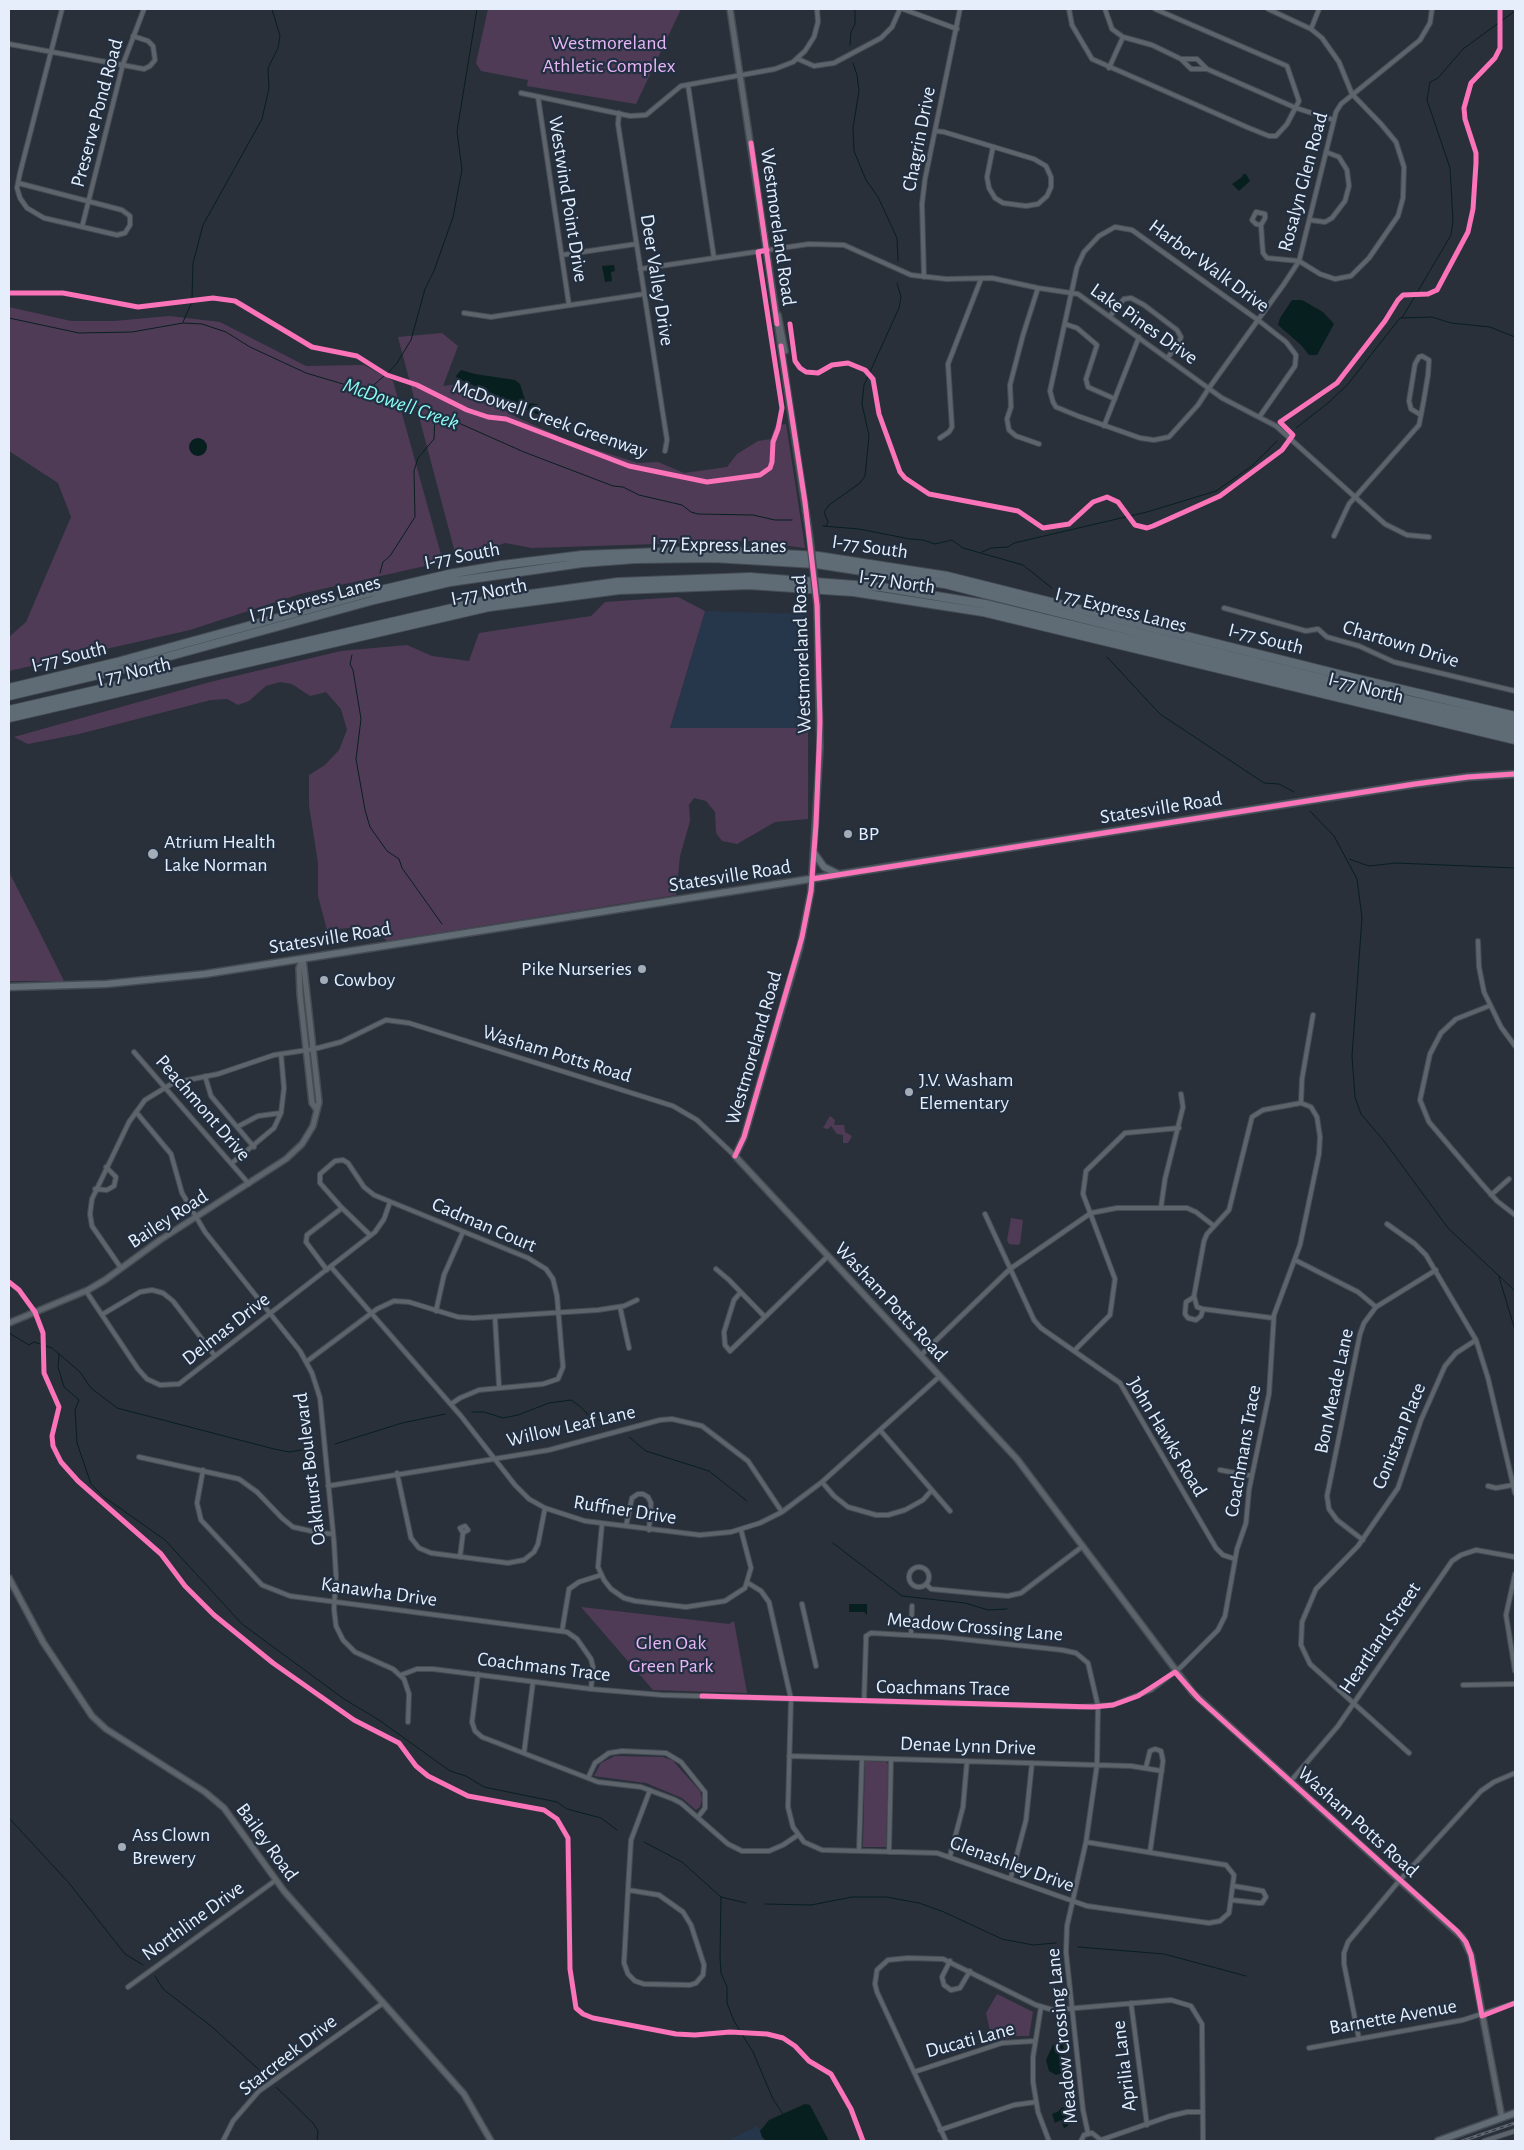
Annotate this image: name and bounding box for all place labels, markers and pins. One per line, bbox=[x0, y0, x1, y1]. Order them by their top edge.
place label: BP bbox=[858, 822, 879, 846]
marker: BP bbox=[842, 828, 854, 840]
place label: Atrium Health Lake Norman bbox=[164, 830, 276, 877]
marker: Atrium Health Lake Norman bbox=[146, 847, 160, 861]
place label: Pike Nurseries bbox=[521, 957, 632, 981]
marker: Pike Nurseries bbox=[636, 963, 648, 975]
place label: Cowboy bbox=[334, 968, 395, 992]
marker: Cowboy bbox=[318, 974, 330, 986]
place label: J.V. Washam Elementary bbox=[919, 1068, 1014, 1115]
marker: J.V. Washam Elementary bbox=[903, 1086, 915, 1098]
place label: Ass Clown Brewery bbox=[132, 1823, 210, 1870]
marker: Ass Clown Brewery bbox=[116, 1841, 128, 1853]

